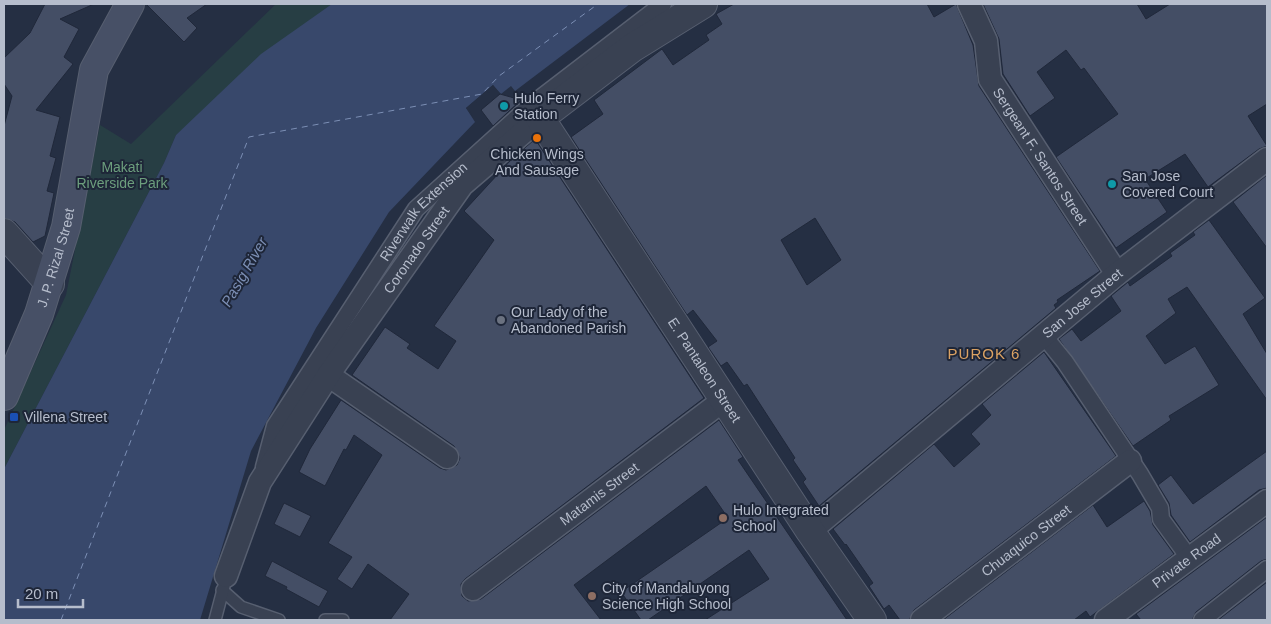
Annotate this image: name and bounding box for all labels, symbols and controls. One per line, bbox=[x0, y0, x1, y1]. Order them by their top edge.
street label: Sergeant F. Santos Street bbox=[990, 85, 1091, 228]
place label: Hulo Ferry Station bbox=[514, 90, 579, 122]
marker: Hulo Ferry Station bbox=[498, 100, 510, 112]
marker: Chicken Wings And Sausage bbox=[531, 132, 543, 144]
place label: Chicken Wings And Sausage bbox=[490, 146, 584, 178]
park label: Makati Riverside Park bbox=[76, 159, 169, 191]
street label: Riverwalk Extension bbox=[376, 159, 470, 264]
place label: San Jose Covered Court bbox=[1122, 168, 1213, 200]
marker: San Jose Covered Court bbox=[1106, 178, 1118, 190]
street label: Coronado Street bbox=[380, 203, 453, 296]
street label: J. P. Rizal Street bbox=[34, 207, 77, 309]
water label: Pasig River bbox=[217, 234, 271, 309]
street label: San Jose Street bbox=[1039, 265, 1126, 341]
place label: Our Lady of the Abandoned Parish bbox=[511, 304, 626, 336]
marker: Our Lady of the Abandoned Parish bbox=[495, 314, 507, 326]
street label: E. Pantaleon Street bbox=[665, 315, 745, 425]
district label: PUROK 6 bbox=[948, 345, 1020, 362]
place label: Villena Street bbox=[24, 409, 107, 425]
marker: Villena Street bbox=[8, 411, 20, 423]
street label: Matamis Street bbox=[557, 459, 642, 529]
street label: Chuaquico Street bbox=[978, 501, 1074, 580]
place label: Hulo Integrated School bbox=[733, 502, 829, 534]
marker: Hulo Integrated School bbox=[717, 512, 729, 524]
street label: Private Road bbox=[1149, 530, 1224, 591]
scale bar bbox=[18, 576, 82, 608]
place label: City of Mandaluyong Science High School bbox=[602, 580, 731, 612]
text: 20 m bbox=[25, 585, 58, 602]
marker: City of Mandaluyong Science High School bbox=[586, 590, 598, 602]

